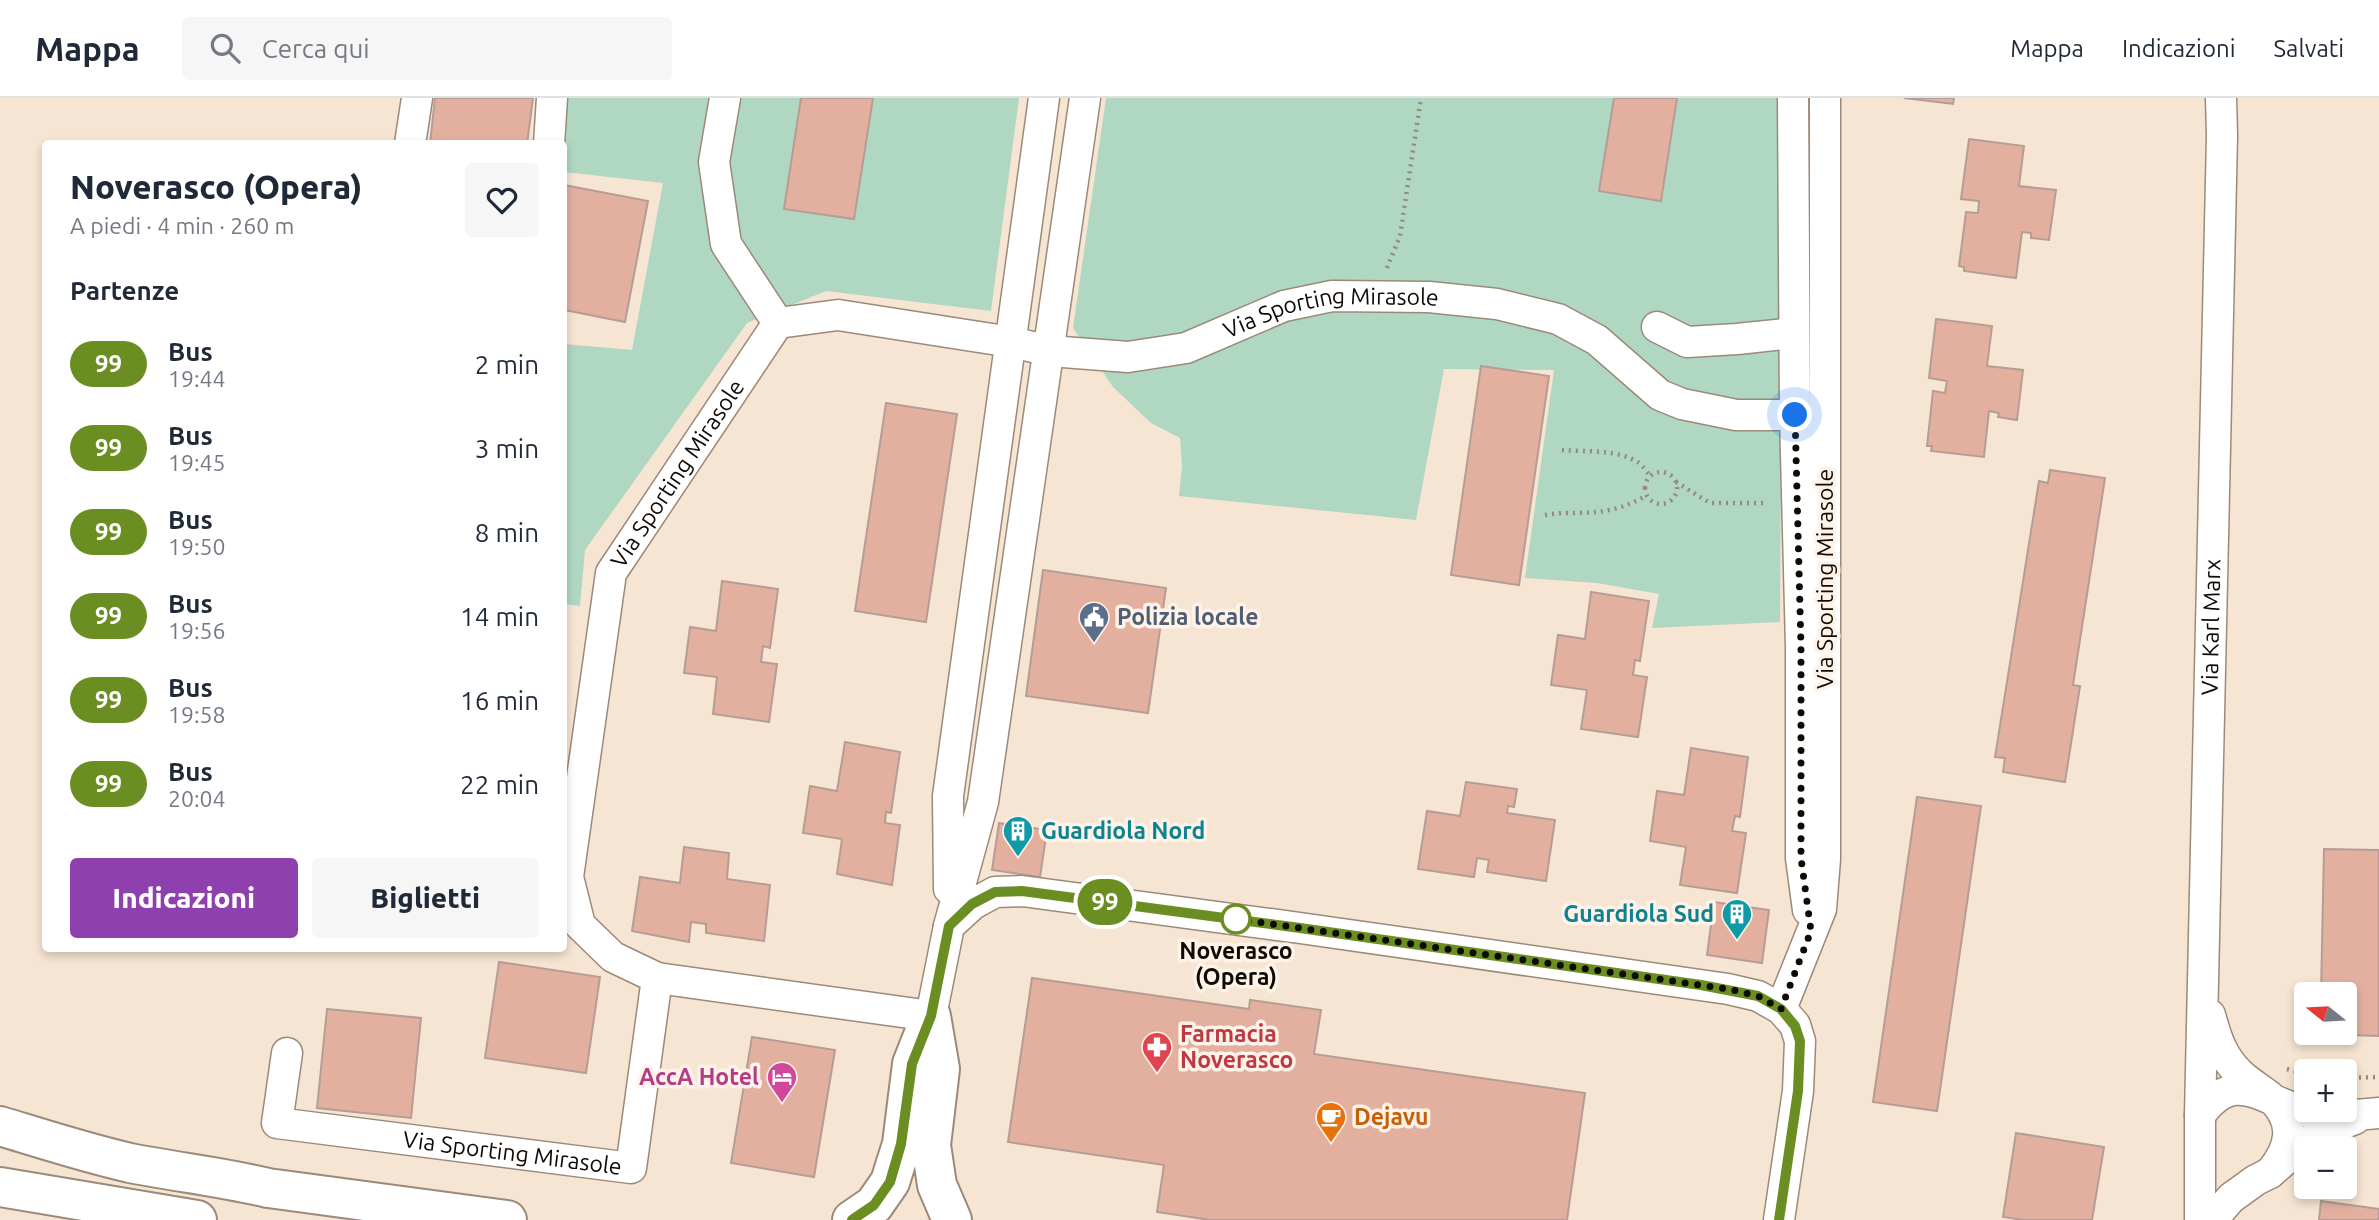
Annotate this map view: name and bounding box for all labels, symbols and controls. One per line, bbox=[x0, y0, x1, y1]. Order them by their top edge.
search box bbox=[182, 17, 672, 80]
icon: search bbox=[206, 29, 244, 67]
text: Mappa bbox=[35, 30, 140, 67]
text: Cerca qui bbox=[262, 34, 370, 63]
text: Mappa bbox=[2010, 35, 2084, 62]
text: Indicazioni bbox=[2122, 35, 2236, 62]
text: Salvati bbox=[2274, 35, 2344, 62]
button: heart bbox=[465, 163, 539, 237]
text: Noverasco (Opera) bbox=[70, 168, 362, 205]
text: A piedi · 4 min · 260 m bbox=[70, 213, 294, 238]
text: Partenze bbox=[70, 276, 179, 305]
street label: Via Sporting Mirasole bbox=[1220, 283, 1440, 342]
text: Bus bbox=[168, 337, 213, 366]
text: 99 bbox=[95, 350, 122, 377]
text: 2 min bbox=[475, 350, 539, 379]
text: 19:44 bbox=[168, 366, 226, 391]
street label: Via Sporting Mirasole bbox=[605, 375, 749, 572]
your location bbox=[1777, 397, 1812, 432]
text: Bus bbox=[168, 421, 213, 450]
text: 99 bbox=[95, 434, 122, 461]
text: 3 min bbox=[475, 434, 539, 463]
text: 19:45 bbox=[168, 450, 226, 475]
street label: Via Sporting Mirasole bbox=[1812, 469, 1837, 689]
text: Bus bbox=[168, 505, 213, 534]
text: 99 bbox=[95, 518, 122, 545]
text: 8 min bbox=[475, 518, 539, 547]
text: 19:50 bbox=[168, 534, 226, 559]
street label: Via Karl Marx bbox=[2196, 558, 2225, 696]
text: Bus bbox=[168, 589, 213, 618]
public building icon: Polizia locale bbox=[1077, 600, 1111, 644]
text: 99 bbox=[95, 602, 122, 629]
text: 14 min bbox=[460, 602, 539, 631]
place label: Polizia locale bbox=[1117, 604, 1258, 629]
text: 19:56 bbox=[168, 618, 226, 643]
text: Bus bbox=[168, 673, 213, 702]
text: 99 bbox=[95, 686, 122, 713]
text: 16 min bbox=[460, 686, 539, 715]
text: 19:58 bbox=[168, 702, 226, 727]
text: Bus bbox=[168, 757, 213, 786]
text: 99 bbox=[95, 770, 122, 797]
text: 22 min bbox=[460, 770, 539, 799]
text: 20:04 bbox=[168, 786, 226, 811]
building icon: Guardiola Nord bbox=[1001, 814, 1035, 858]
place label: Guardiola Nord bbox=[1041, 818, 1205, 843]
button: Indicazioni bbox=[70, 858, 298, 938]
button: Biglietti bbox=[312, 858, 539, 938]
line badge: 99 bbox=[1074, 879, 1136, 925]
text: 99 bbox=[1091, 888, 1119, 915]
building icon: Guardiola Sud bbox=[1720, 897, 1754, 941]
place label: Guardiola Sud bbox=[1563, 901, 1714, 926]
marker: Noverasco (Opera) bbox=[1221, 904, 1251, 934]
place label: Noverasco (Opera) bbox=[1179, 938, 1293, 990]
north arrow bbox=[2294, 982, 2357, 1045]
map controls bbox=[2294, 982, 2357, 1199]
place label: Farmacia Noverasco bbox=[1180, 1021, 1293, 1072]
pharmacy icon: Farmacia Noverasco bbox=[1140, 1030, 1174, 1074]
button: + bbox=[2294, 1059, 2357, 1122]
hotel icon: AccA Hotel bbox=[765, 1060, 799, 1104]
place label: AccA Hotel bbox=[639, 1064, 759, 1089]
cafe icon: Dejavu bbox=[1314, 1100, 1348, 1144]
place label: Dejavu bbox=[1354, 1104, 1428, 1129]
street label: Via Sporting Mirasole bbox=[402, 1126, 623, 1179]
button: − bbox=[2294, 1136, 2357, 1199]

